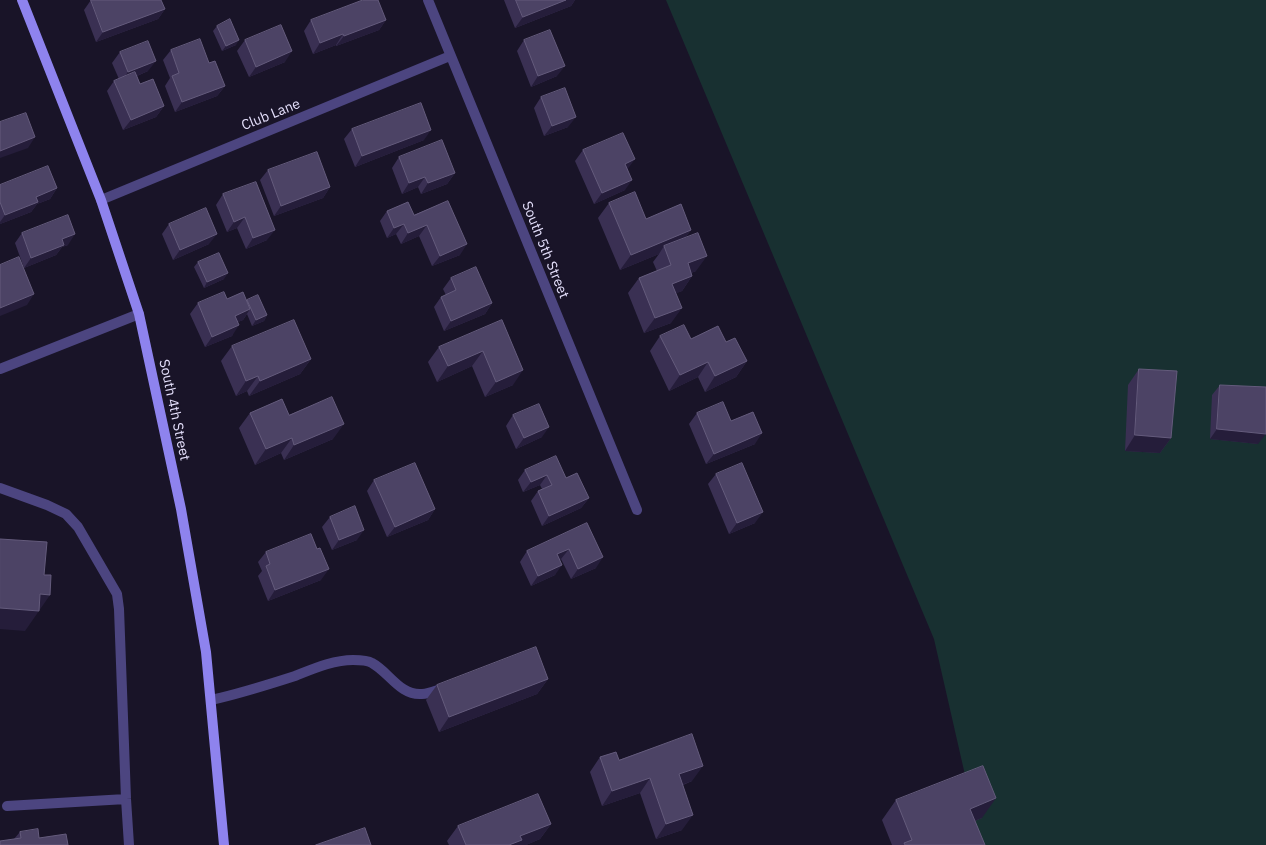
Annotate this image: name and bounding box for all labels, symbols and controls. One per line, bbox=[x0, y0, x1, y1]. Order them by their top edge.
street label: Club Lane bbox=[239, 96, 303, 134]
street label: South 5th Street bbox=[518, 199, 572, 301]
street label: South 4th Street bbox=[155, 358, 193, 462]

